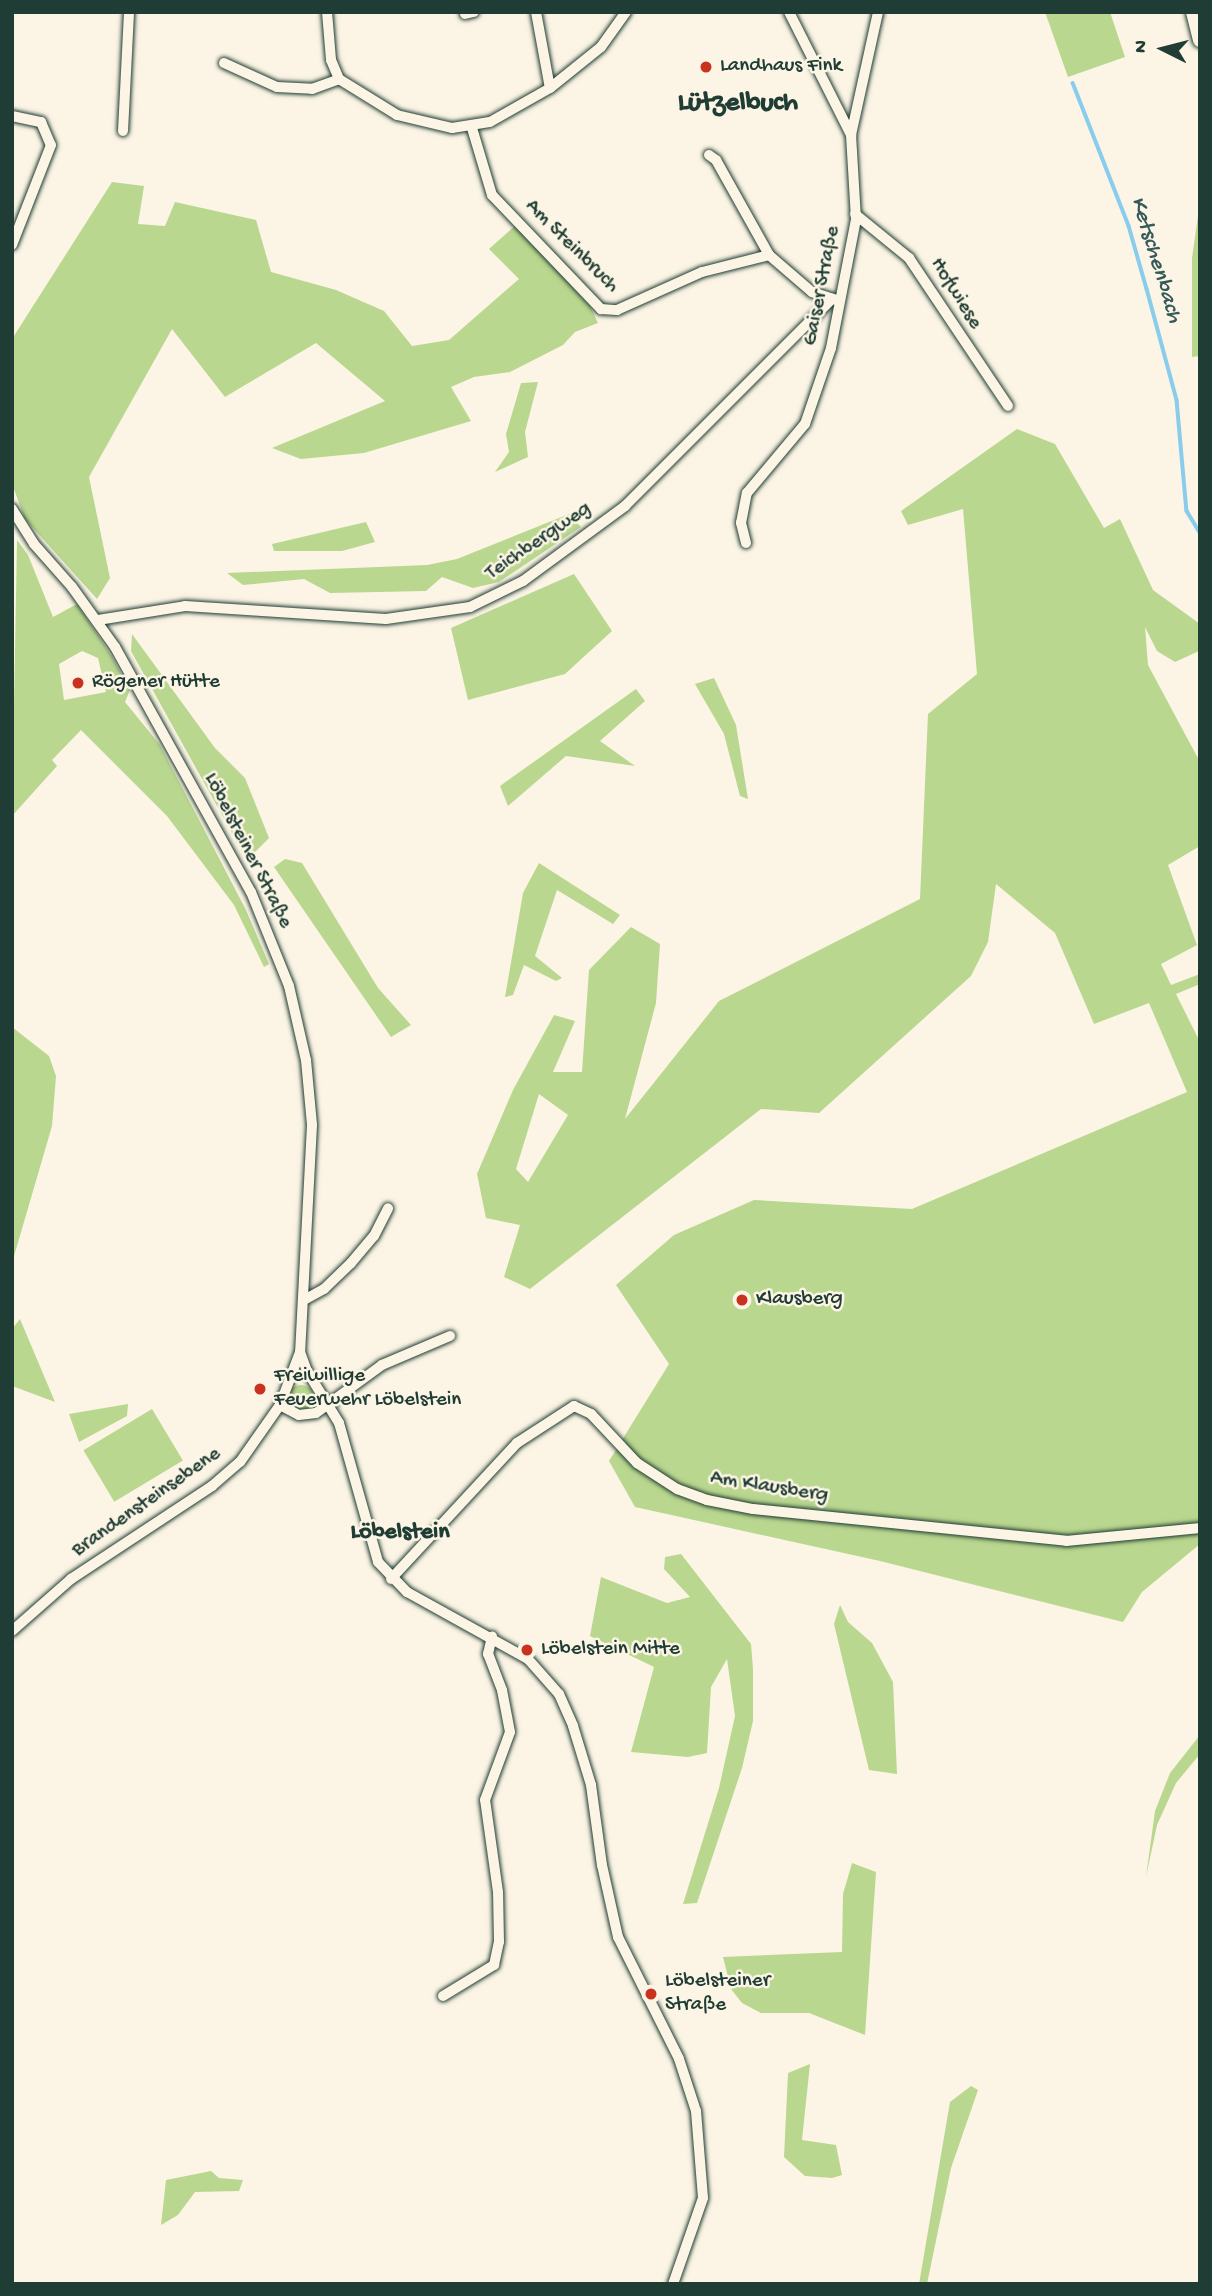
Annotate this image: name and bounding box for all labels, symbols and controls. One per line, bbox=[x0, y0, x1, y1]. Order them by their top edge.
north arrow bbox=[1128, 14, 1198, 84]
text: N bbox=[1130, 39, 1154, 54]
place label: Landhaus Fink bbox=[720, 54, 842, 80]
marker: Landhaus Fink bbox=[698, 59, 714, 75]
district label: Lützelbuch bbox=[678, 87, 798, 121]
water label: Ketschenbach bbox=[1123, 194, 1187, 326]
street label: Am Steinbruch bbox=[519, 195, 623, 299]
street label: Gaiser Straße bbox=[799, 224, 847, 348]
street label: Hofwiese bbox=[923, 254, 987, 334]
street label: Teichbergweg bbox=[481, 497, 597, 587]
place label: Rögener Hütte bbox=[92, 670, 220, 696]
marker: Rögener Hütte bbox=[70, 675, 86, 691]
street label: Löbelsteiner Straße bbox=[197, 769, 297, 933]
place label: Klausberg bbox=[756, 1287, 843, 1313]
marker: Klausberg bbox=[734, 1292, 750, 1308]
place label: Freiwillige Feuerwehr Löbelstein bbox=[274, 1364, 461, 1414]
marker: Freiwillige Feuerwehr Löbelstein bbox=[252, 1381, 268, 1397]
street label: Brandensteinsebene bbox=[68, 1442, 226, 1564]
street label: Am Klausberg bbox=[708, 1466, 830, 1510]
district label: Löbelstein bbox=[350, 1519, 450, 1547]
place label: Löbelstein Mitte bbox=[541, 1637, 680, 1663]
marker: Löbelstein Mitte bbox=[519, 1642, 535, 1658]
place label: Löbelsteiner Straße bbox=[665, 1969, 770, 2019]
marker: Löbelsteiner Straße bbox=[643, 1986, 659, 2002]

